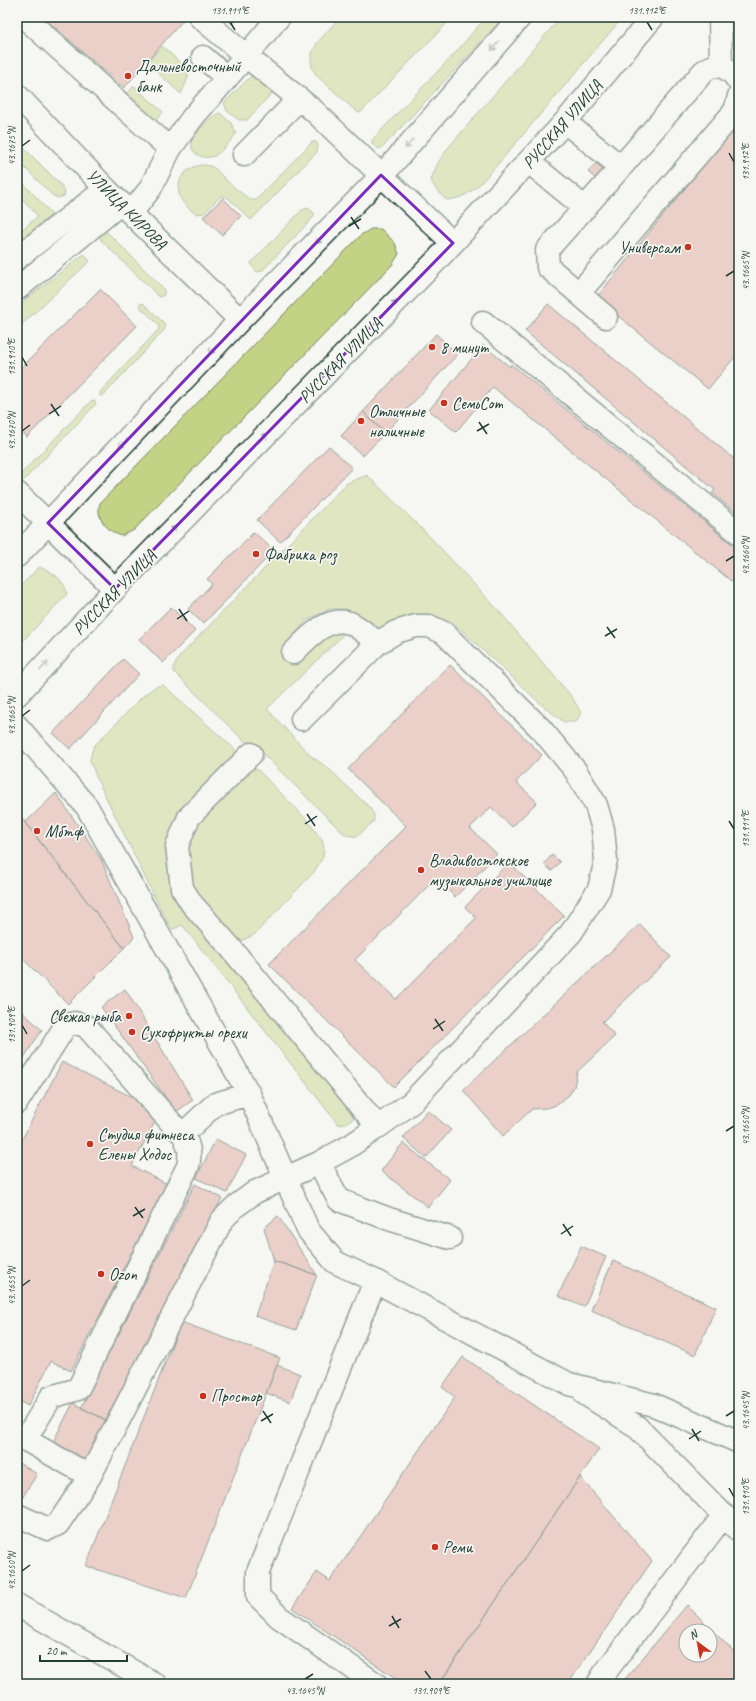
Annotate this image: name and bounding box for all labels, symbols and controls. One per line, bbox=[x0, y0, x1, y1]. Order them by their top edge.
text: 131.911°E bbox=[211, 4, 250, 17]
text: 131.912°E bbox=[628, 4, 667, 17]
one-way arrow bbox=[490, 41, 499, 52]
place label: Дальневосточный банк bbox=[136, 56, 241, 97]
marker: Дальневосточный банк bbox=[123, 71, 133, 81]
street label: РУССКАЯ УЛИЦА bbox=[518, 75, 607, 173]
text: 43.1675°N bbox=[5, 125, 18, 165]
one-way arrow bbox=[405, 139, 414, 150]
text: 131.912°E bbox=[739, 142, 752, 181]
street label: УЛИЦА КИРОВА bbox=[82, 165, 172, 254]
one-way arrow bbox=[315, 234, 325, 244]
place label: Универсам bbox=[619, 237, 681, 258]
marker: Универсам bbox=[683, 242, 693, 252]
text: 43.1665°N bbox=[739, 250, 752, 290]
one-way arrow bbox=[388, 300, 398, 310]
street label: РУССКАЯ УЛИЦА bbox=[294, 313, 387, 408]
text: 131.910°E bbox=[5, 337, 18, 376]
place label: 8 минут bbox=[440, 337, 489, 358]
marker: 8 минут bbox=[427, 342, 437, 352]
one-way arrow bbox=[208, 344, 218, 354]
place label: СемьСот bbox=[452, 393, 503, 414]
marker: СемьСот bbox=[439, 398, 449, 408]
place label: Отличные наличные bbox=[369, 401, 426, 442]
text: 43.1670°N bbox=[5, 410, 18, 450]
marker: Отличные наличные bbox=[356, 416, 366, 426]
one-way arrow bbox=[258, 433, 268, 443]
one-way arrow bbox=[119, 438, 128, 448]
one-way arrow bbox=[167, 526, 177, 536]
text: 43.1660°N bbox=[739, 535, 752, 575]
place label: Фабрика роз bbox=[264, 544, 338, 566]
street label: РУССКАЯ УЛИЦА bbox=[68, 545, 161, 640]
marker: Фабрика роз bbox=[251, 549, 261, 559]
one-way arrow bbox=[39, 661, 48, 671]
text: 43.1665°N bbox=[5, 695, 18, 735]
text: 131.911°E bbox=[739, 809, 752, 848]
place label: Мбтф bbox=[45, 821, 84, 842]
marker: Мбтф bbox=[32, 826, 42, 836]
place label: Владивостокское музыкальное училище bbox=[429, 850, 552, 892]
marker: Владивостокское музыкальное училище bbox=[416, 865, 426, 875]
text: 131.909°E bbox=[5, 1005, 18, 1044]
place label: Свежая рыба bbox=[49, 1006, 123, 1027]
marker: Свежая рыба bbox=[124, 1011, 134, 1021]
place label: Сухофрукты орехи bbox=[140, 1022, 249, 1043]
marker: Сухофрукты орехи bbox=[127, 1027, 137, 1037]
text: 43.1650°N bbox=[739, 1105, 752, 1145]
place label: Студия фитнеса Елены Ходос bbox=[98, 1124, 196, 1165]
marker: Студия фитнеса Елены Ходос bbox=[85, 1139, 95, 1149]
place label: Ozon bbox=[109, 1264, 137, 1285]
text: 43.1655°N bbox=[5, 1265, 18, 1305]
marker: Ozon bbox=[96, 1269, 106, 1279]
place label: Простор bbox=[211, 1386, 263, 1407]
text: 43.1645°N bbox=[739, 1390, 752, 1430]
marker: Простор bbox=[198, 1391, 208, 1401]
text: 131.910°E bbox=[739, 1477, 752, 1516]
place label: Реми bbox=[443, 1537, 474, 1558]
marker: Реми bbox=[430, 1542, 440, 1552]
text: 43.1650°N bbox=[5, 1550, 18, 1590]
north arrow bbox=[678, 1623, 718, 1663]
text: N bbox=[686, 1626, 701, 1642]
scale bar bbox=[40, 1637, 127, 1663]
text: 20 m bbox=[46, 1643, 68, 1659]
text: 43.1645°N bbox=[286, 1684, 326, 1697]
text: 131.909°E bbox=[412, 1684, 451, 1697]

